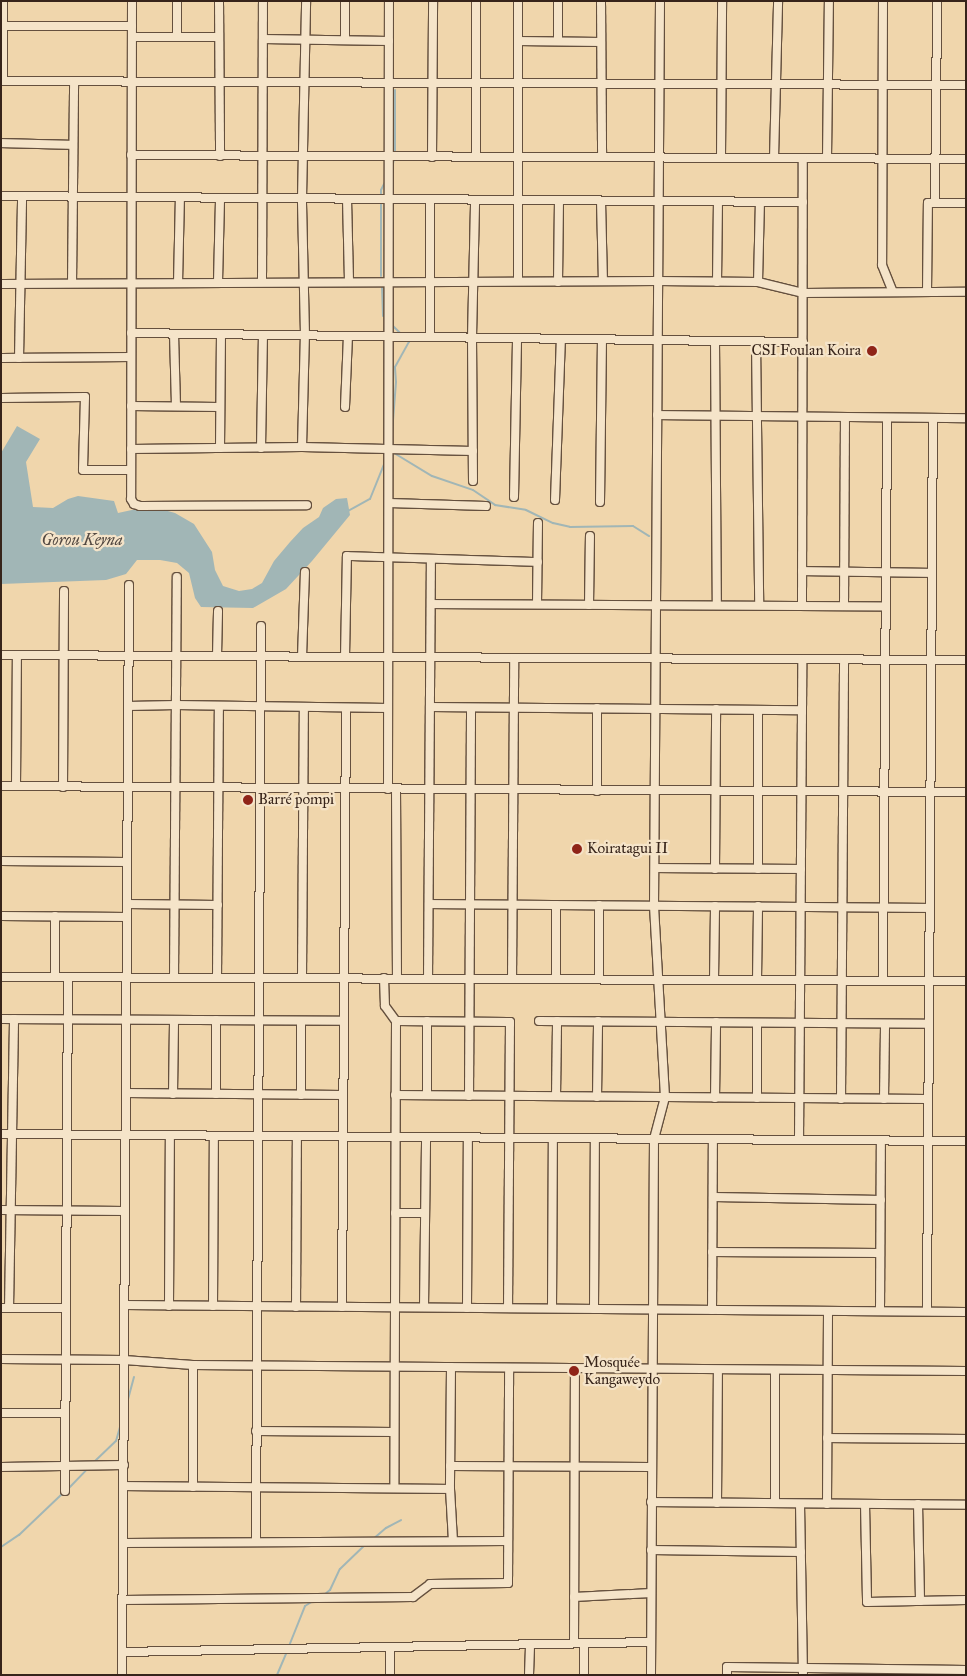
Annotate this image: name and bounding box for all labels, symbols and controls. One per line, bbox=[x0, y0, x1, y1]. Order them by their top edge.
place label: CSI Foulan Koira bbox=[751, 342, 861, 360]
marker: CSI Foulan Koira bbox=[865, 344, 879, 358]
water label: Gorou Keyna bbox=[41, 530, 123, 550]
place label: Barré pompi bbox=[258, 791, 334, 809]
marker: Barré pompi bbox=[242, 794, 254, 806]
place label: Koiratagui II bbox=[587, 840, 668, 858]
marker: Koiratagui II bbox=[571, 843, 583, 855]
place label: Mosquée Kangaweydo bbox=[584, 1353, 660, 1388]
marker: Mosquée Kangaweydo bbox=[568, 1365, 580, 1377]

